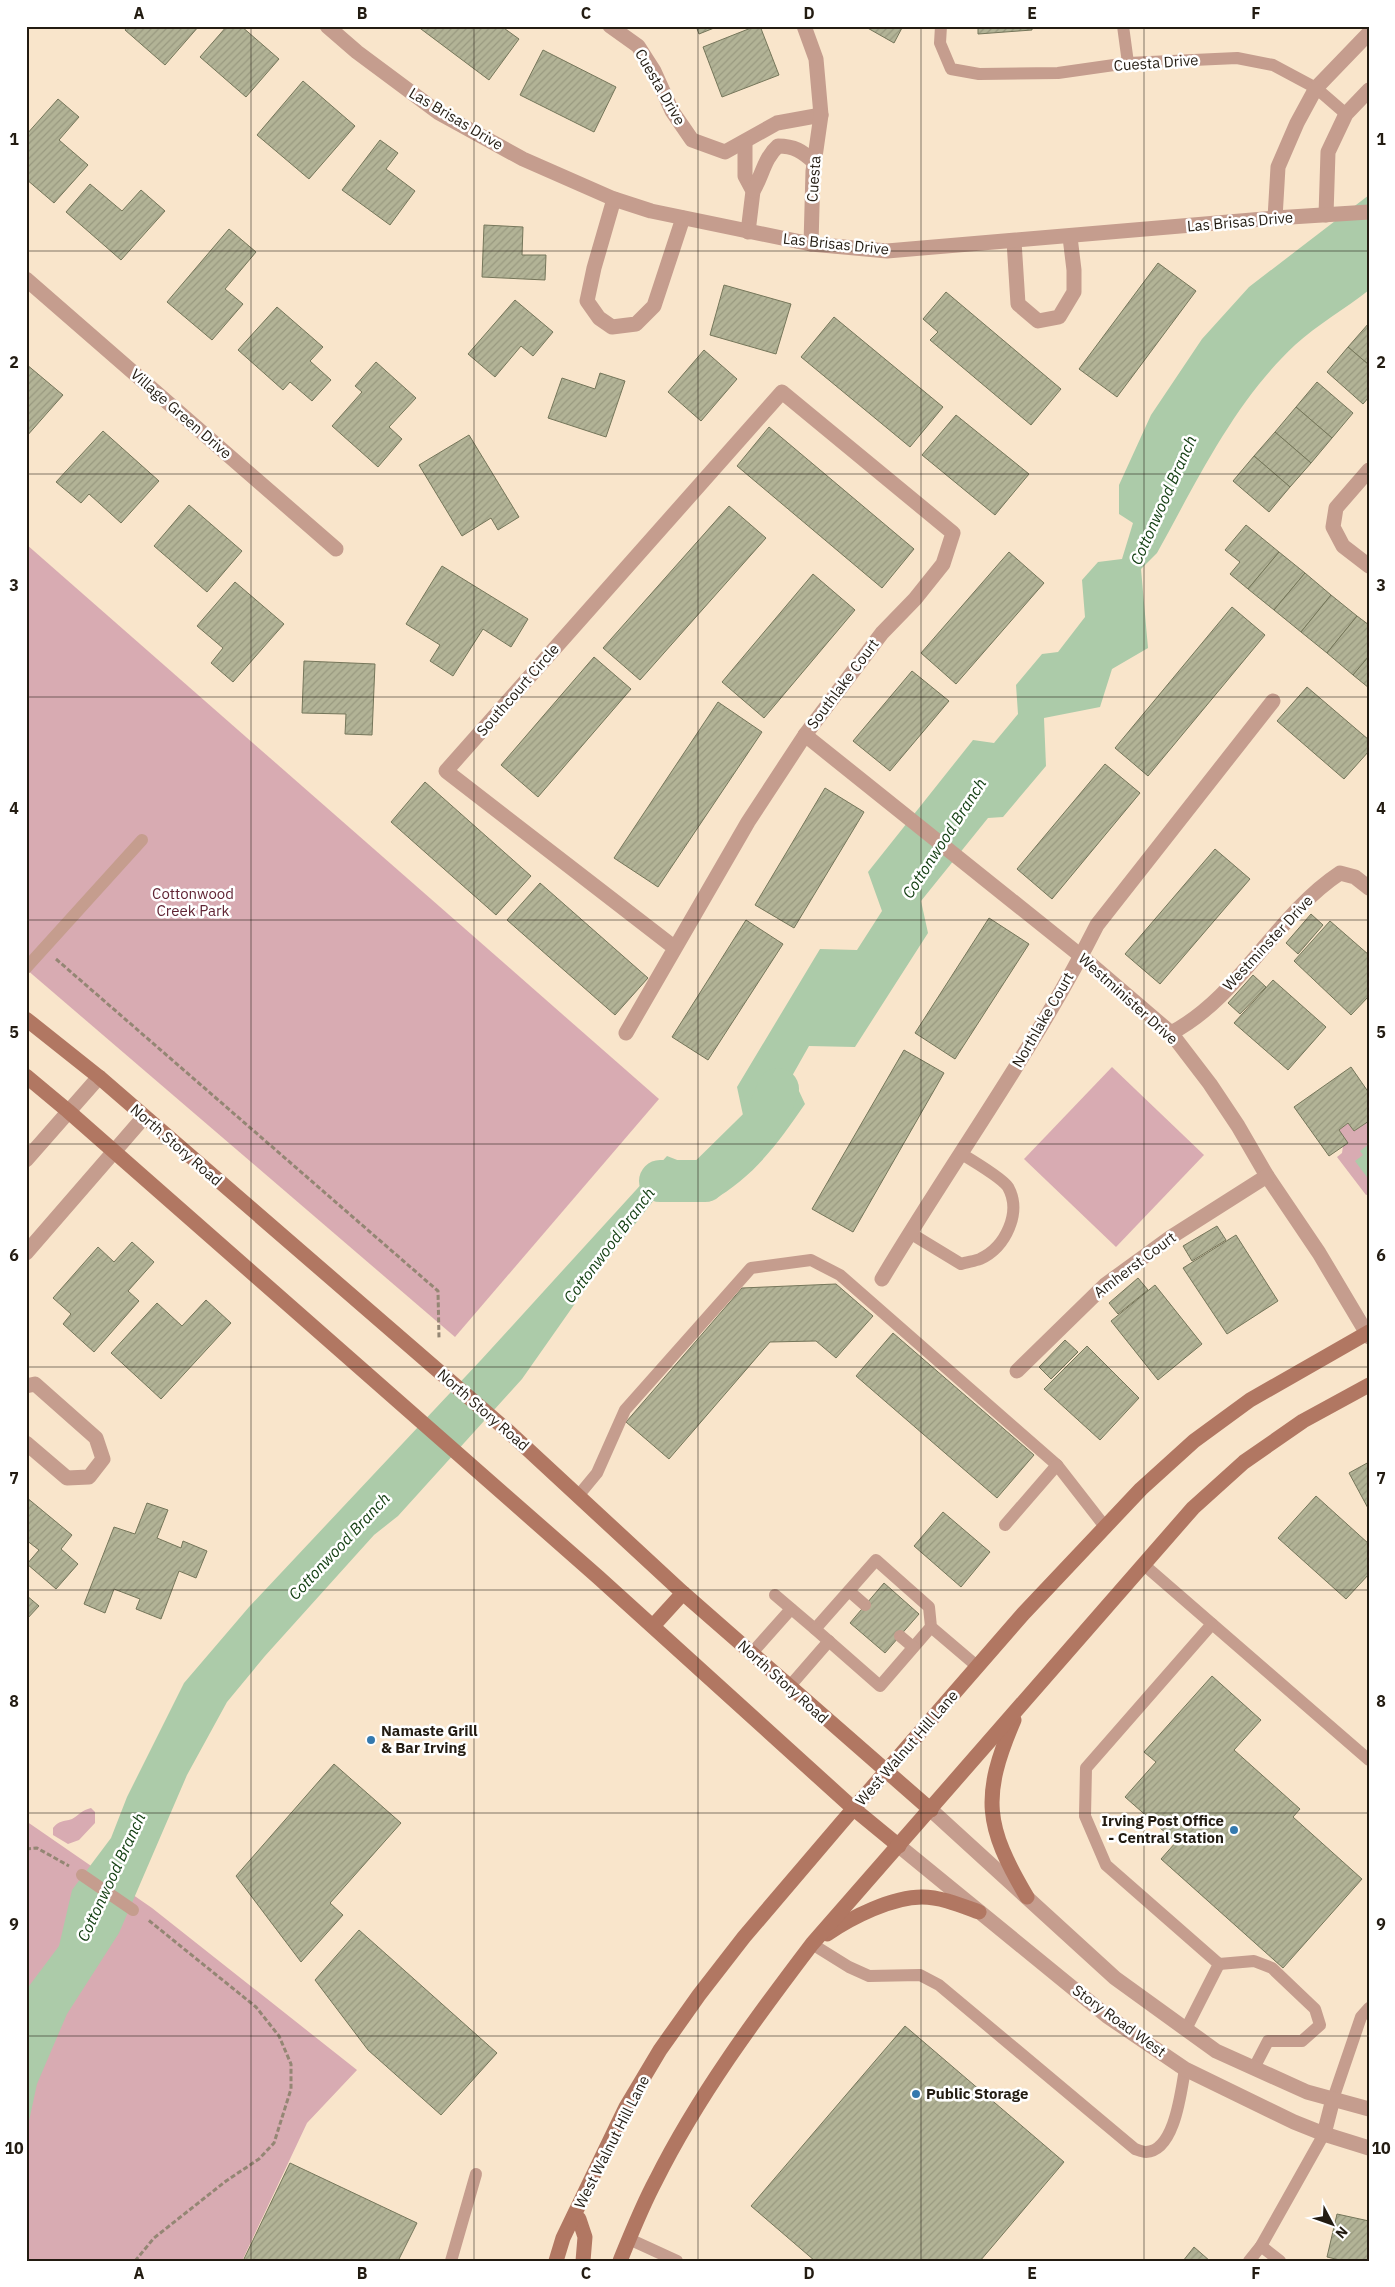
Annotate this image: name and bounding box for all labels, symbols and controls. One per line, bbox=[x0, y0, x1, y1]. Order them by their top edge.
text: A bbox=[134, 3, 145, 23]
text: B bbox=[357, 3, 368, 23]
text: C bbox=[581, 3, 591, 23]
text: D bbox=[803, 3, 815, 23]
text: E bbox=[1027, 3, 1037, 23]
text: F bbox=[1251, 3, 1261, 23]
street label: Cuesta Drive bbox=[631, 45, 690, 128]
street label: Cuesta Drive bbox=[1113, 50, 1199, 75]
street label: Las Brisas Drive bbox=[406, 83, 507, 154]
text: 1 bbox=[9, 129, 19, 149]
text: 1 bbox=[1376, 129, 1386, 149]
street label: Cuesta bbox=[802, 155, 825, 203]
street label: Las Brisas Drive bbox=[1186, 207, 1294, 236]
street label: Las Brisas Drive bbox=[782, 228, 890, 259]
text: 2 bbox=[9, 352, 19, 372]
text: 2 bbox=[1376, 352, 1386, 372]
street label: Village Green Drive bbox=[127, 365, 236, 463]
water label: Cottonwood Branch bbox=[1126, 432, 1200, 568]
text: 3 bbox=[9, 575, 19, 595]
text: 3 bbox=[1376, 575, 1386, 595]
street label: Southlake Court bbox=[803, 635, 883, 733]
street label: Southcourt Circle bbox=[472, 639, 563, 740]
water label: Cottonwood Branch bbox=[898, 774, 990, 902]
text: 4 bbox=[9, 798, 19, 818]
text: 4 bbox=[1376, 798, 1386, 818]
park label: Cottonwood Creek Park bbox=[152, 884, 234, 920]
street label: Westminster Drive bbox=[1218, 891, 1317, 994]
street label: Westminister Drive bbox=[1075, 949, 1182, 1048]
street label: Northlake Court bbox=[1008, 969, 1078, 1071]
text: 5 bbox=[9, 1022, 19, 1042]
text: 5 bbox=[1376, 1022, 1386, 1042]
street label: North Story Road bbox=[127, 1100, 226, 1190]
water label: Cottonwood Branch bbox=[559, 1183, 659, 1307]
street label: Amherst Court bbox=[1090, 1228, 1180, 1302]
text: 6 bbox=[9, 1245, 19, 1265]
text: 6 bbox=[1376, 1245, 1386, 1265]
street label: North Story Road bbox=[434, 1365, 533, 1455]
text: 7 bbox=[9, 1468, 19, 1488]
text: 7 bbox=[1376, 1468, 1386, 1488]
water label: Cottonwood Branch bbox=[284, 1488, 394, 1604]
street label: North Story Road bbox=[734, 1636, 833, 1727]
street label: West Walnut Hill Lane bbox=[851, 1686, 962, 1809]
text: 8 bbox=[9, 1691, 19, 1711]
text: 8 bbox=[1376, 1691, 1386, 1711]
place label: Namaste Grill & Bar Irving bbox=[381, 1721, 478, 1757]
marker: Namaste Grill & Bar Irving bbox=[365, 1734, 377, 1746]
water label: Cottonwood Branch bbox=[72, 1810, 150, 1944]
place label: Irving Post Office - Central Station bbox=[1102, 1811, 1224, 1847]
marker: Irving Post Office - Central Station bbox=[1228, 1824, 1240, 1836]
text: 9 bbox=[9, 1914, 19, 1934]
text: 9 bbox=[1376, 1914, 1386, 1934]
street label: Story Road West bbox=[1069, 1980, 1170, 2061]
street label: West Walnut Hill Lane bbox=[570, 2072, 653, 2211]
place label: Public Storage bbox=[926, 2084, 1028, 2103]
marker: Public Storage bbox=[910, 2088, 922, 2100]
text: 10 bbox=[4, 2138, 24, 2158]
text: 10 bbox=[1371, 2138, 1391, 2158]
north arrow bbox=[1308, 2200, 1358, 2250]
text: N bbox=[1332, 2223, 1352, 2242]
text: A bbox=[134, 2263, 145, 2283]
text: B bbox=[357, 2263, 368, 2283]
text: C bbox=[581, 2263, 591, 2283]
text: D bbox=[803, 2263, 815, 2283]
text: E bbox=[1027, 2263, 1037, 2283]
text: F bbox=[1251, 2263, 1261, 2283]

